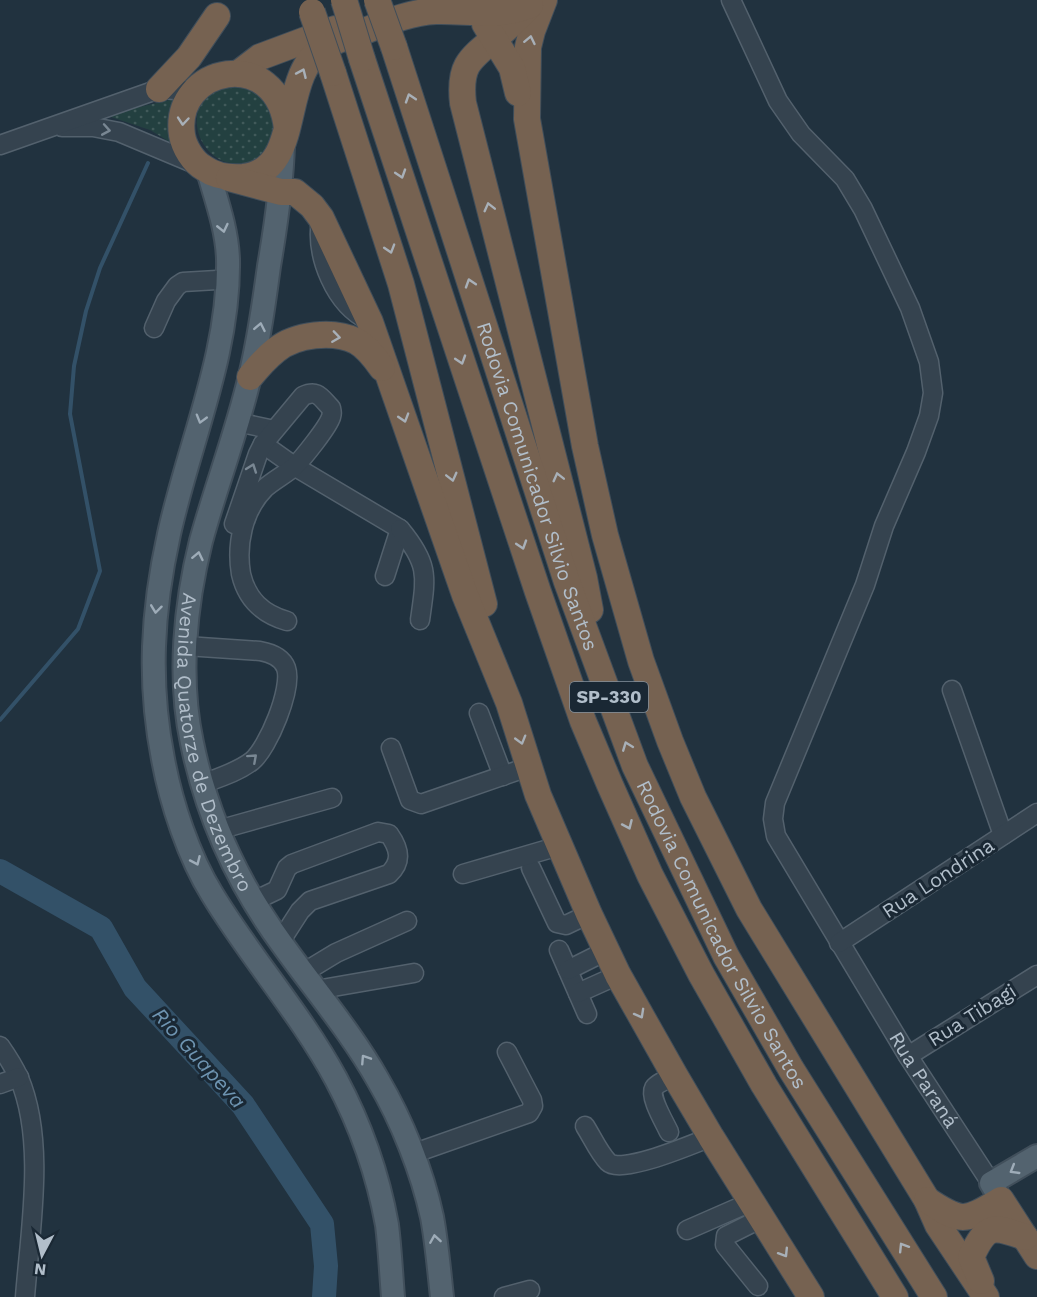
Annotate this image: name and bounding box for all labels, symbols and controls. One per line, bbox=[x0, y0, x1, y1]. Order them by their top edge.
one-way arrow bbox=[523, 35, 536, 45]
one-way arrow bbox=[295, 68, 307, 79]
one-way arrow bbox=[405, 93, 417, 104]
one-way arrow bbox=[177, 117, 190, 126]
one-way arrow bbox=[101, 123, 111, 135]
one-way arrow bbox=[394, 168, 406, 179]
one-way arrow bbox=[484, 202, 497, 212]
one-way arrow bbox=[216, 222, 229, 232]
one-way arrow bbox=[383, 243, 396, 254]
one-way arrow bbox=[465, 278, 478, 289]
street label: Rodovia Comunicador Silvio Santos bbox=[472, 319, 603, 654]
one-way arrow bbox=[253, 323, 266, 333]
one-way arrow bbox=[331, 330, 340, 342]
one-way arrow bbox=[454, 354, 466, 365]
one-way arrow bbox=[196, 413, 208, 424]
one-way arrow bbox=[397, 413, 409, 423]
one-way arrow bbox=[244, 464, 257, 474]
one-way arrow bbox=[445, 472, 457, 482]
one-way arrow bbox=[553, 472, 566, 482]
one-way arrow bbox=[515, 539, 528, 550]
one-way arrow bbox=[191, 551, 204, 561]
street label: Avenida Quatorze de Dezembro bbox=[172, 591, 258, 896]
one-way arrow bbox=[150, 604, 162, 613]
road number: SP-330 bbox=[570, 682, 648, 712]
one-way arrow bbox=[514, 734, 526, 744]
one-way arrow bbox=[622, 741, 634, 752]
one-way arrow bbox=[247, 754, 257, 765]
street label: Rodovia Comunicador Silvio Santos bbox=[632, 776, 812, 1093]
one-way arrow bbox=[621, 819, 633, 830]
street label: Rua Londrina bbox=[877, 833, 999, 923]
one-way arrow bbox=[188, 854, 200, 865]
street label: Rua Tibagi bbox=[923, 978, 1021, 1052]
water label: Rio Guapeva bbox=[148, 1002, 251, 1113]
one-way arrow bbox=[633, 1008, 644, 1018]
street label: Rua Paraná bbox=[884, 1027, 964, 1132]
one-way arrow bbox=[361, 1054, 372, 1065]
one-way arrow bbox=[1010, 1162, 1020, 1174]
north arrow bbox=[12, 1225, 72, 1285]
one-way arrow bbox=[429, 1234, 442, 1244]
one-way arrow bbox=[899, 1243, 910, 1254]
one-way arrow bbox=[776, 1247, 788, 1257]
text: N bbox=[33, 1259, 47, 1280]

